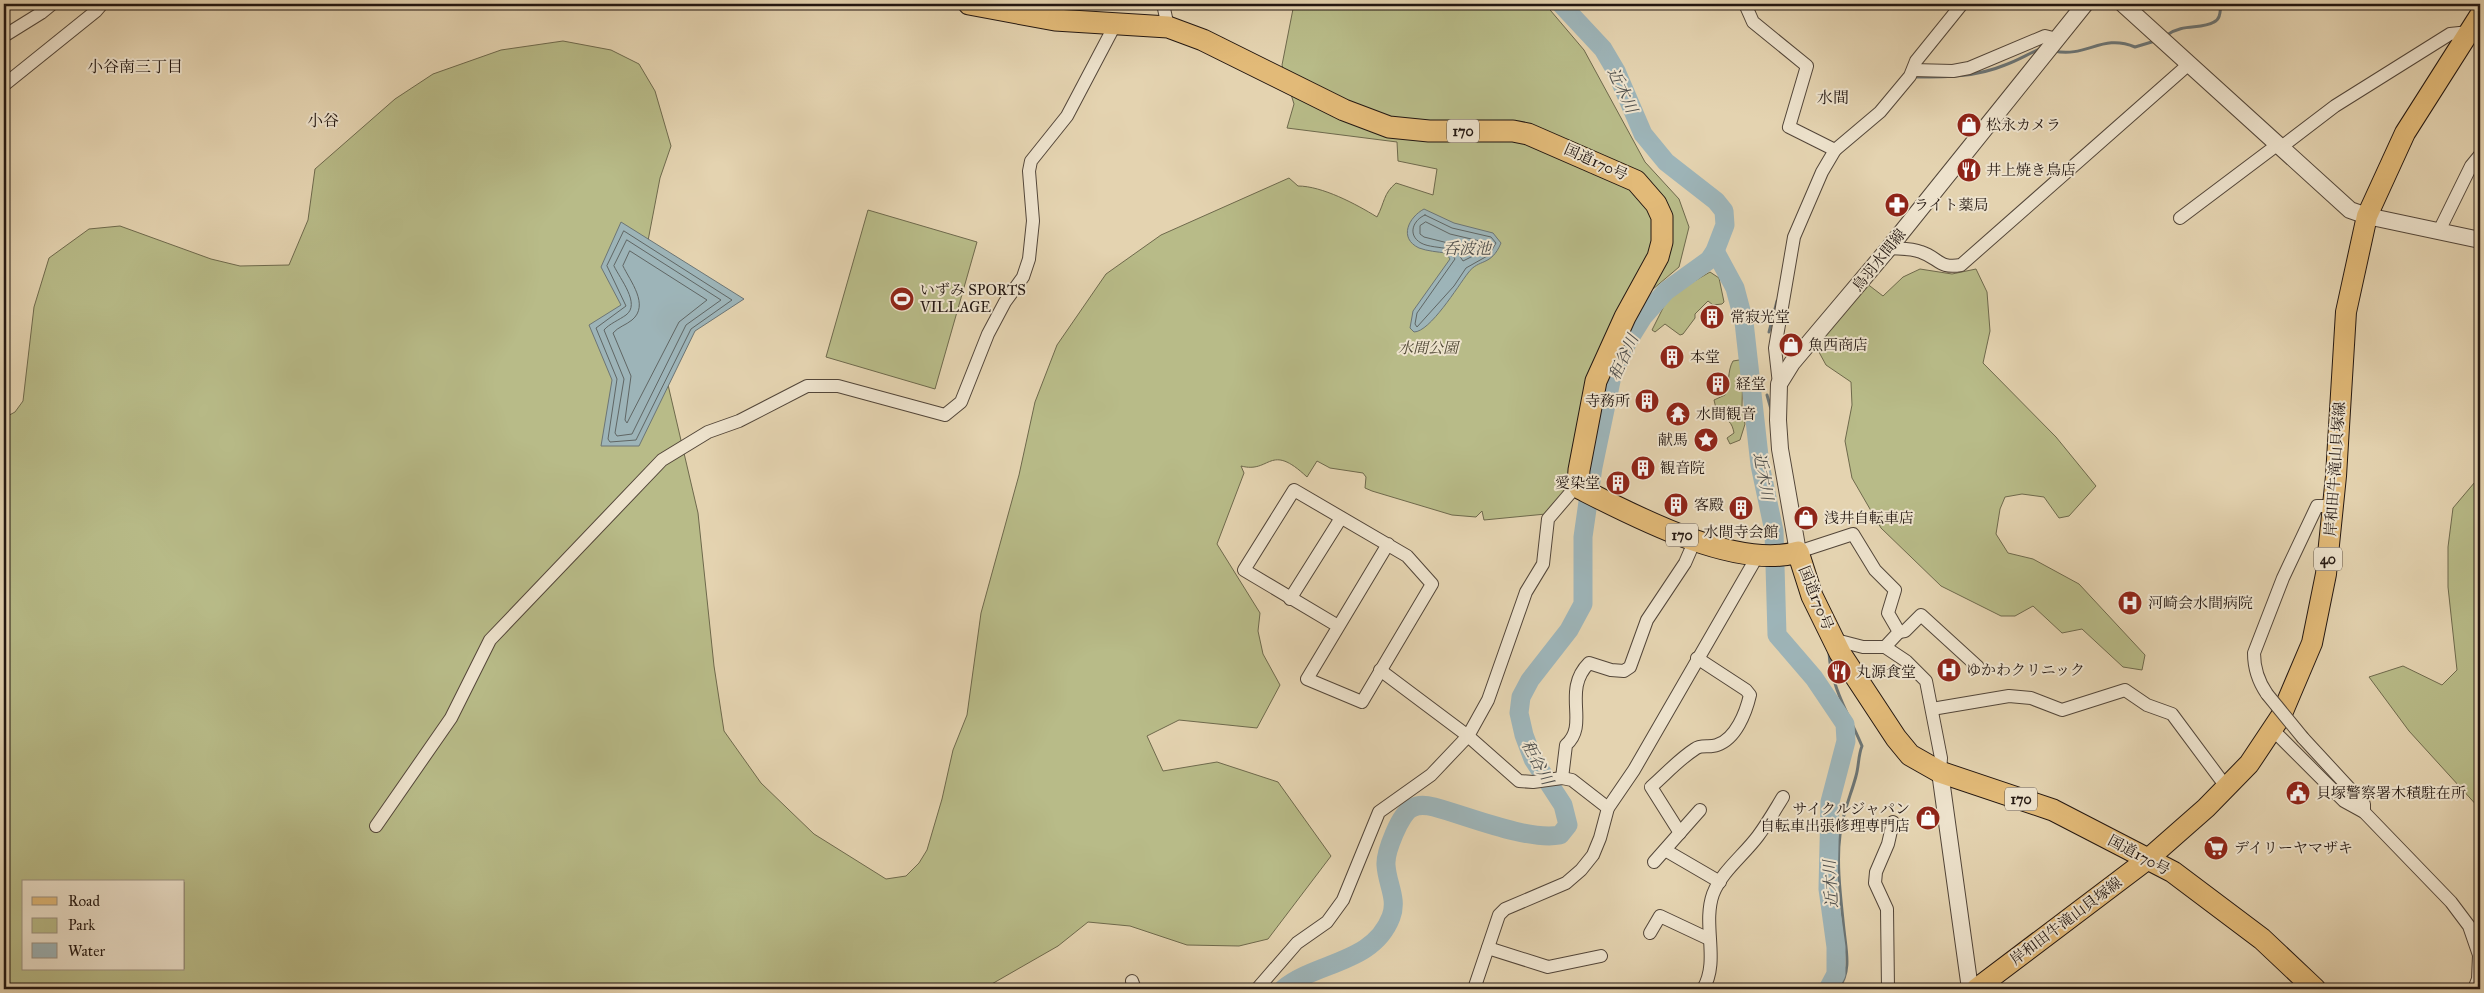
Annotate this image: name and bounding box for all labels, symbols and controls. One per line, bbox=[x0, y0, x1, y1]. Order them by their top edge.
district label: 小谷南三丁目 bbox=[87, 57, 183, 76]
water label: 近木川 bbox=[1604, 64, 1642, 118]
district label: 水間 bbox=[1817, 88, 1849, 107]
district label: 小谷 bbox=[307, 111, 339, 130]
shop icon: 松永カメラ bbox=[1956, 112, 1982, 138]
place label: 松永カメラ bbox=[1986, 116, 2061, 134]
road number: 170 bbox=[1447, 120, 1479, 142]
street label: 国道170号 bbox=[1561, 140, 1631, 184]
restaurant icon: 井上焼き鳥店 bbox=[1956, 157, 1982, 183]
place label: 井上焼き鳥店 bbox=[1986, 161, 2076, 179]
pharmacy icon: ライト薬局 bbox=[1884, 192, 1910, 218]
place label: ライト薬局 bbox=[1914, 196, 1989, 214]
street label: 鳥羽水間線 bbox=[1848, 225, 1910, 295]
water label: 呑波池 bbox=[1443, 239, 1493, 258]
place label: いずみ SPORTS VILLAGE bbox=[919, 281, 1026, 316]
sports icon: いずみ SPORTS VILLAGE bbox=[889, 286, 915, 312]
building icon: 常寂光堂 bbox=[1699, 304, 1725, 330]
place label: 常寂光堂 bbox=[1730, 308, 1790, 326]
water label: 秬谷川 bbox=[1605, 330, 1643, 383]
shop icon: 魚西商店 bbox=[1778, 332, 1804, 358]
place label: 魚西商店 bbox=[1808, 336, 1868, 354]
park label: 水間公園 bbox=[1398, 339, 1461, 357]
building icon: 本堂 bbox=[1659, 344, 1685, 370]
place label: 本堂 bbox=[1690, 348, 1720, 366]
building icon: 経堂 bbox=[1705, 371, 1731, 397]
place label: 経堂 bbox=[1736, 375, 1766, 393]
building icon: 寺務所 bbox=[1634, 388, 1660, 414]
place label: 寺務所 bbox=[1585, 392, 1630, 410]
temple icon: 水間観音 bbox=[1665, 401, 1691, 427]
street label: 岸和田牛滝山貝塚線 bbox=[2321, 401, 2349, 537]
place label: 水間観音 bbox=[1696, 405, 1756, 423]
place icon: 献馬 bbox=[1693, 427, 1719, 453]
place label: 献馬 bbox=[1658, 431, 1688, 449]
water label: 近木川 bbox=[1750, 451, 1777, 503]
building icon: 観音院 bbox=[1630, 455, 1656, 481]
place label: 観音院 bbox=[1660, 459, 1705, 477]
building icon: 愛染堂 bbox=[1605, 470, 1631, 496]
place label: 愛染堂 bbox=[1555, 474, 1600, 492]
building icon: 客殿 bbox=[1663, 492, 1689, 518]
building icon: 水間寺会館 bbox=[1728, 495, 1754, 521]
place label: 客殿 bbox=[1694, 496, 1724, 514]
shop icon: 浅井自転車店 bbox=[1793, 505, 1819, 531]
place label: 浅井自転車店 bbox=[1824, 509, 1914, 527]
place label: 水間寺会館 bbox=[1703, 523, 1779, 541]
road number: 170 bbox=[1666, 524, 1698, 546]
road number: 40 bbox=[2314, 548, 2342, 570]
street label: 国道170号 bbox=[1795, 563, 1837, 633]
hospital icon: 河崎会水間病院 bbox=[2117, 590, 2143, 616]
place label: 河崎会水間病院 bbox=[2148, 594, 2253, 612]
hospital icon: ゆかわクリニック bbox=[1936, 657, 1962, 683]
restaurant icon: 丸源食堂 bbox=[1826, 659, 1852, 685]
place label: ゆかわクリニック bbox=[1966, 661, 2085, 679]
place label: 丸源食堂 bbox=[1856, 663, 1916, 681]
water label: 秬谷川 bbox=[1518, 737, 1558, 790]
public building icon: 貝塚警察署木積駐在所 bbox=[2285, 780, 2311, 806]
place label: 貝塚警察署木積駐在所 bbox=[2316, 784, 2466, 802]
road number: 170 bbox=[2005, 788, 2037, 811]
place label: サイクルジャパン 自転車出張修理専門店 bbox=[1760, 800, 1910, 835]
shop icon: サイクルジャパン 自転車出張修理専門店 bbox=[1915, 805, 1941, 831]
street label: 国道170号 bbox=[2105, 831, 2173, 879]
supermarket icon: デイリーヤマザキ bbox=[2203, 835, 2229, 861]
place label: デイリーヤマザキ bbox=[2234, 839, 2353, 857]
water label: 近木川 bbox=[1820, 858, 1841, 908]
street label: 岸和田牛滝山貝塚線 bbox=[2007, 873, 2125, 969]
legend bbox=[22, 880, 185, 970]
text: Road bbox=[68, 892, 100, 910]
text: Park bbox=[68, 916, 95, 934]
text: Water bbox=[68, 942, 105, 960]

